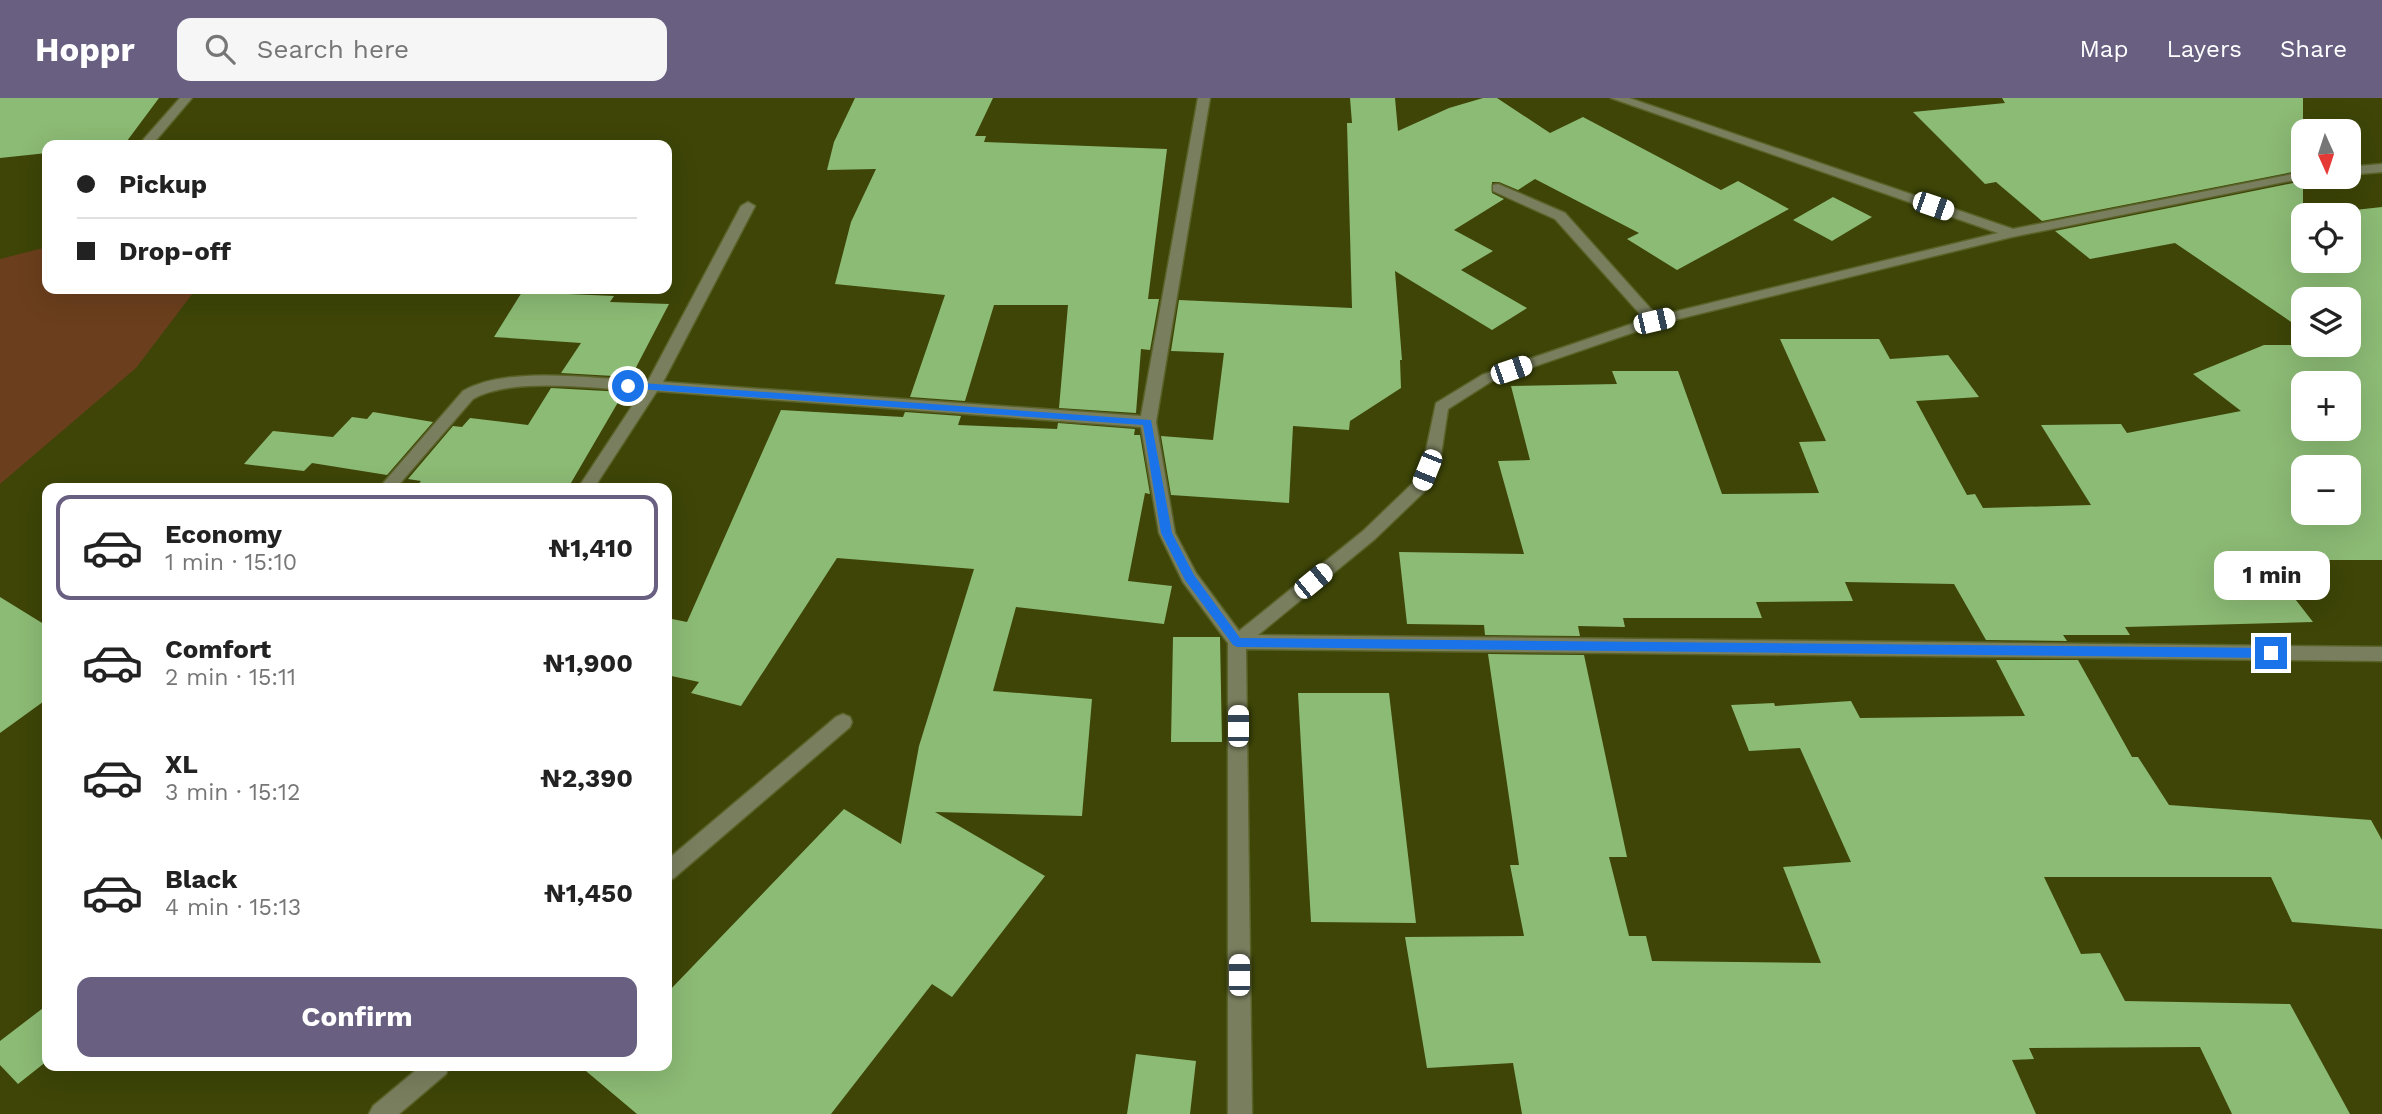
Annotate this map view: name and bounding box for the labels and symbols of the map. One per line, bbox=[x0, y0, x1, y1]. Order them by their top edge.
north arrow bbox=[2291, 119, 2361, 189]
car bbox=[1910, 189, 1957, 223]
car bbox=[1632, 306, 1677, 336]
car bbox=[1488, 353, 1535, 387]
route start bbox=[612, 370, 644, 402]
car bbox=[1410, 447, 1445, 493]
callout: 1 min bbox=[2213, 552, 2329, 601]
car bbox=[1291, 560, 1336, 602]
route end bbox=[2255, 637, 2287, 669]
car bbox=[1228, 705, 1249, 747]
car bbox=[1229, 954, 1250, 996]

